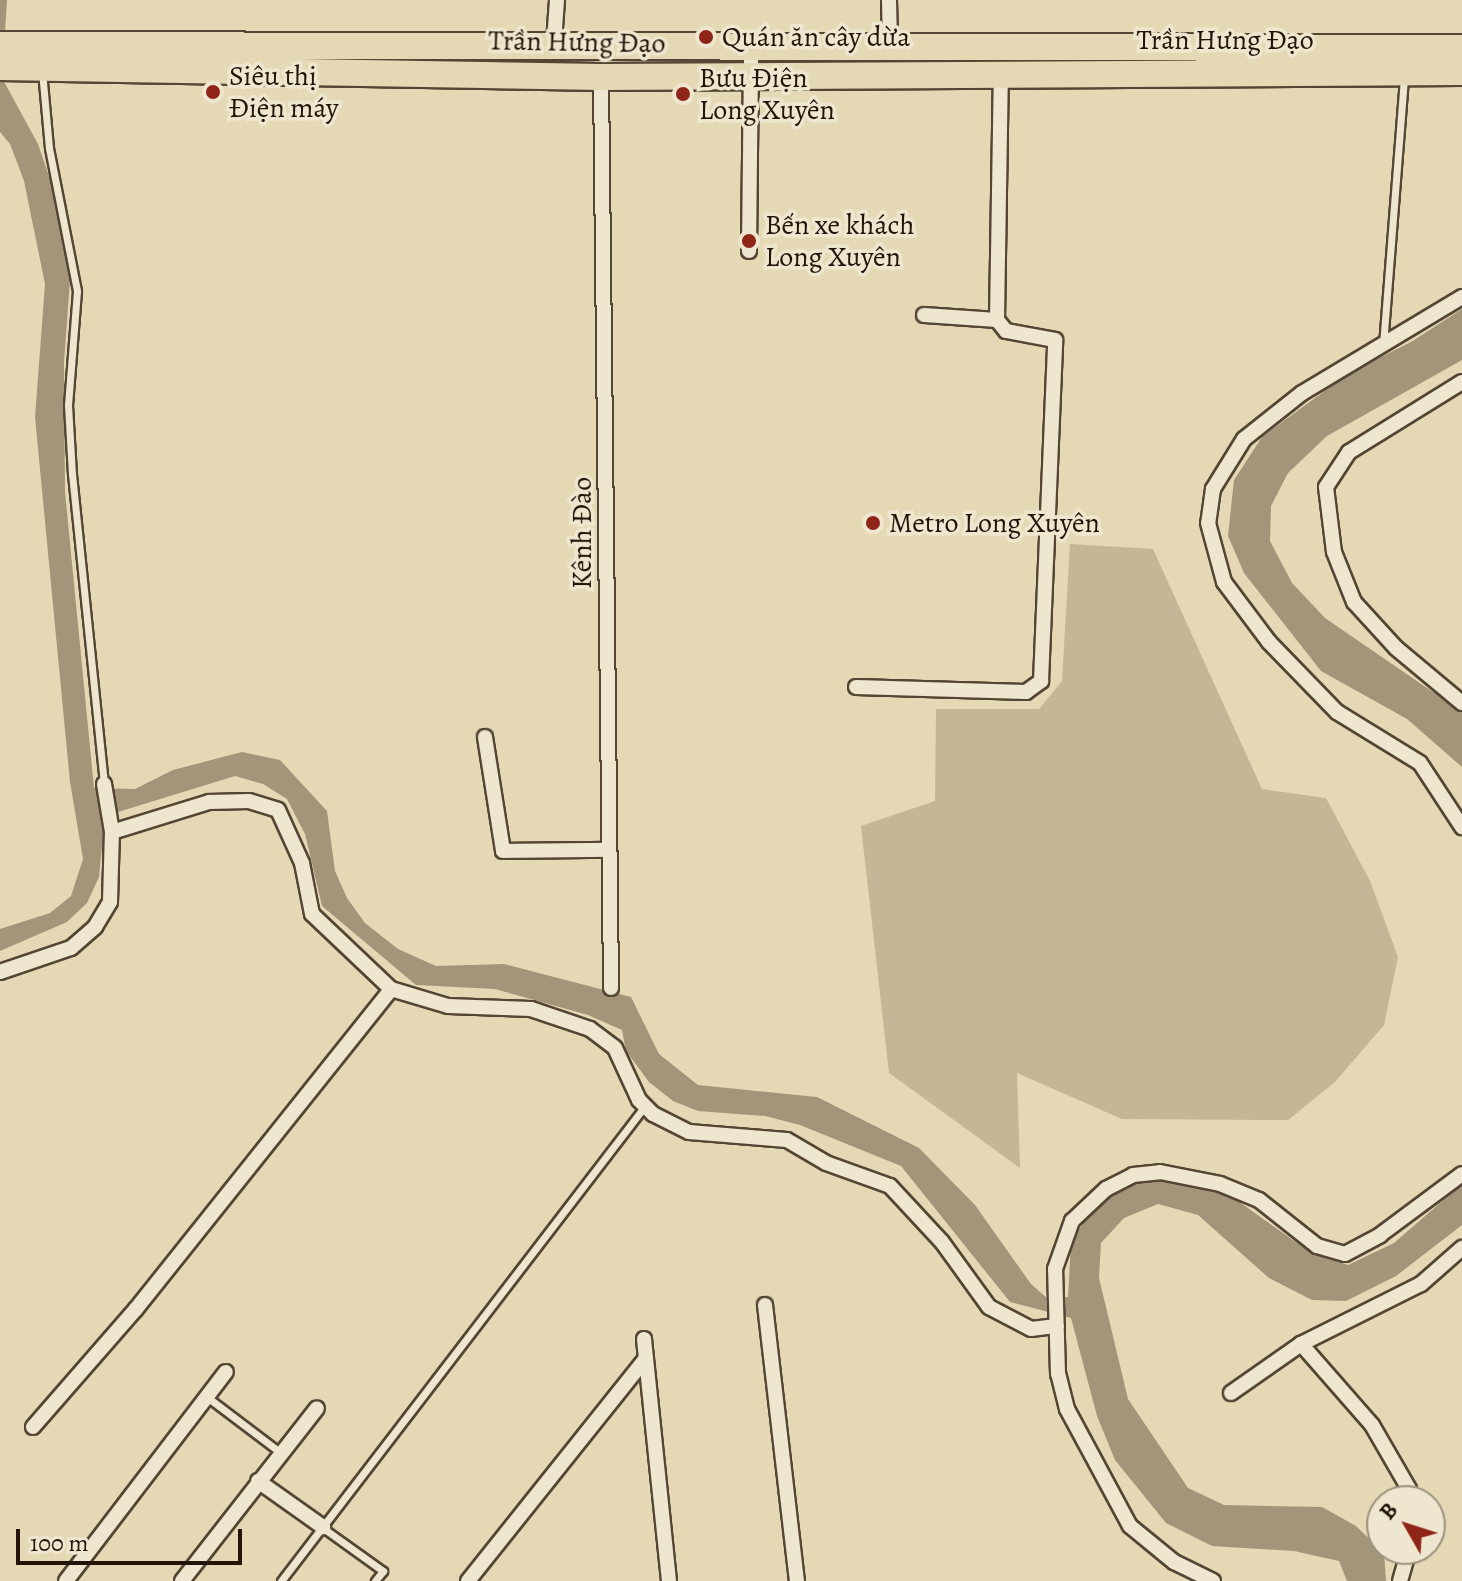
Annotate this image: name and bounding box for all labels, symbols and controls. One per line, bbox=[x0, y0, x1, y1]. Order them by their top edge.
place label: Quán ăn cây dừa bbox=[722, 20, 910, 54]
street label: Trần Hưng Đạo bbox=[1136, 23, 1314, 57]
street label: Trần Hưng Đạo bbox=[488, 24, 666, 60]
marker: Quán ăn cây dừa bbox=[697, 28, 715, 46]
place label: Siêu thị Điện máy bbox=[229, 59, 339, 125]
place label: Bưu Điện Long Xuyên bbox=[699, 61, 835, 127]
marker: Siêu thị Điện máy bbox=[204, 83, 222, 101]
marker: Bưu Điện Long Xuyên bbox=[674, 85, 692, 103]
place label: Bến xe khách Long Xuyên bbox=[765, 208, 914, 274]
marker: Bến xe khách Long Xuyên bbox=[740, 232, 758, 250]
street label: Kênh Đào bbox=[565, 477, 599, 589]
place label: Metro Long Xuyên bbox=[889, 506, 1100, 540]
marker: Metro Long Xuyên bbox=[864, 514, 882, 532]
north arrow bbox=[1366, 1485, 1446, 1565]
text: B bbox=[1373, 1496, 1405, 1526]
scale bar bbox=[20, 1513, 246, 1563]
text: 100 m bbox=[30, 1527, 89, 1559]

